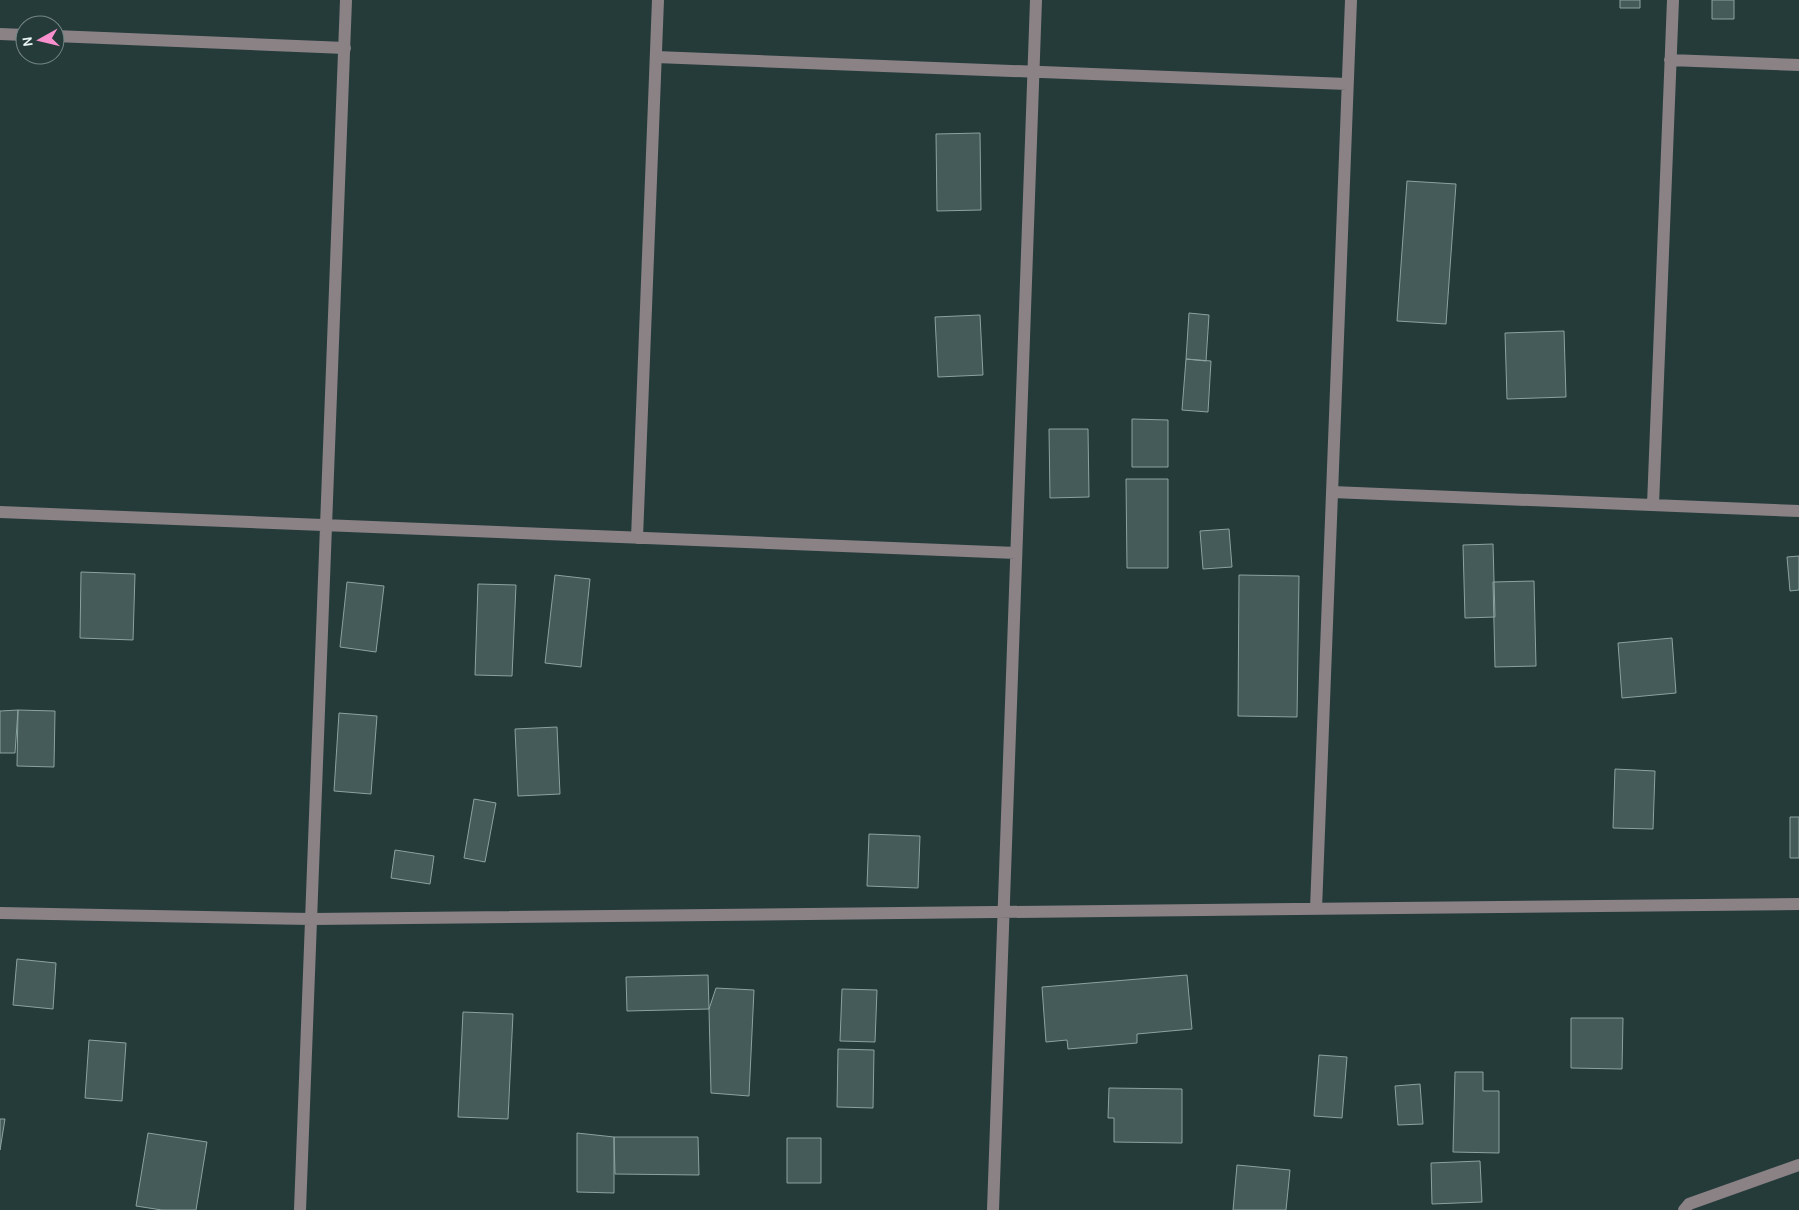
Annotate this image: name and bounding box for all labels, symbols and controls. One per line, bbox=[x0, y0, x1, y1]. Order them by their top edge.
north arrow bbox=[15, 15, 65, 65]
text: N bbox=[19, 36, 37, 48]

